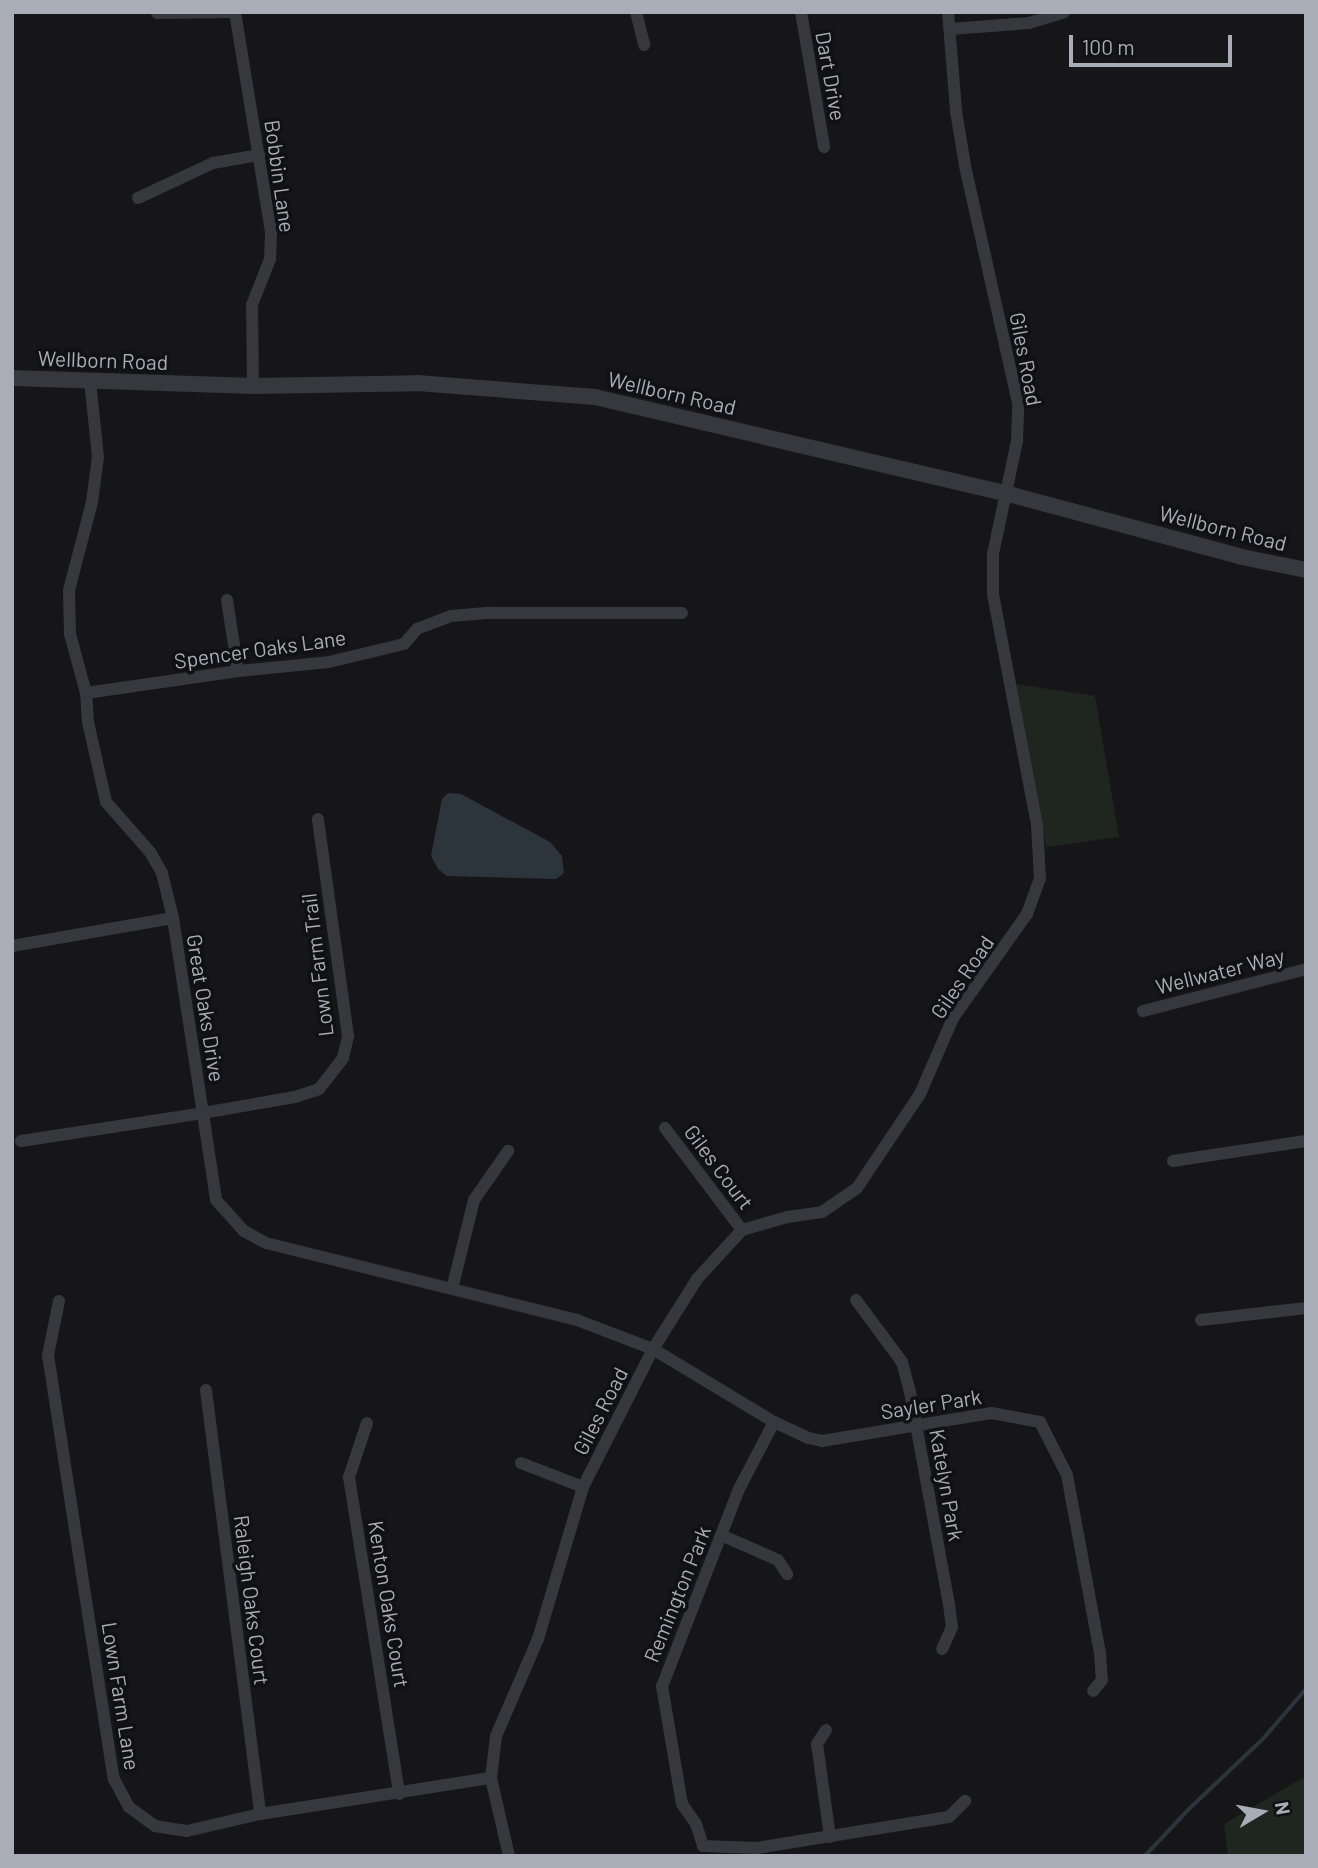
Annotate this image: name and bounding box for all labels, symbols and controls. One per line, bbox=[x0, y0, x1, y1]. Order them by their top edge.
scale bar bbox=[1073, 21, 1236, 65]
street label: Dart Drive bbox=[811, 29, 851, 123]
text: 100 m bbox=[1082, 34, 1135, 59]
street label: Bobbin Lane bbox=[260, 118, 300, 234]
street label: Giles Road bbox=[1005, 310, 1047, 408]
street label: Wellborn Road bbox=[37, 345, 169, 375]
street label: Wellborn Road bbox=[606, 366, 738, 420]
street label: Wellborn Road bbox=[1157, 500, 1289, 556]
street label: Spencer Oaks Lane bbox=[172, 624, 348, 674]
street label: Lown Farm Trail bbox=[296, 892, 338, 1038]
street label: Giles Road bbox=[925, 931, 999, 1023]
street label: Great Oaks Drive bbox=[182, 932, 230, 1084]
street label: Wellwater Way bbox=[1153, 943, 1287, 999]
street label: Giles Court bbox=[679, 1120, 759, 1214]
street label: Giles Road bbox=[567, 1363, 633, 1459]
street label: Sayler Park bbox=[879, 1384, 983, 1424]
street label: Katelyn Park bbox=[925, 1427, 969, 1543]
street label: Raleigh Oaks Court bbox=[229, 1514, 275, 1686]
street label: Kenton Oaks Court bbox=[363, 1519, 415, 1689]
street label: Remington Park bbox=[638, 1522, 716, 1666]
street label: Lown Farm Lane bbox=[97, 1620, 145, 1772]
north arrow bbox=[1227, 1777, 1297, 1847]
text: N bbox=[1271, 1800, 1296, 1816]

